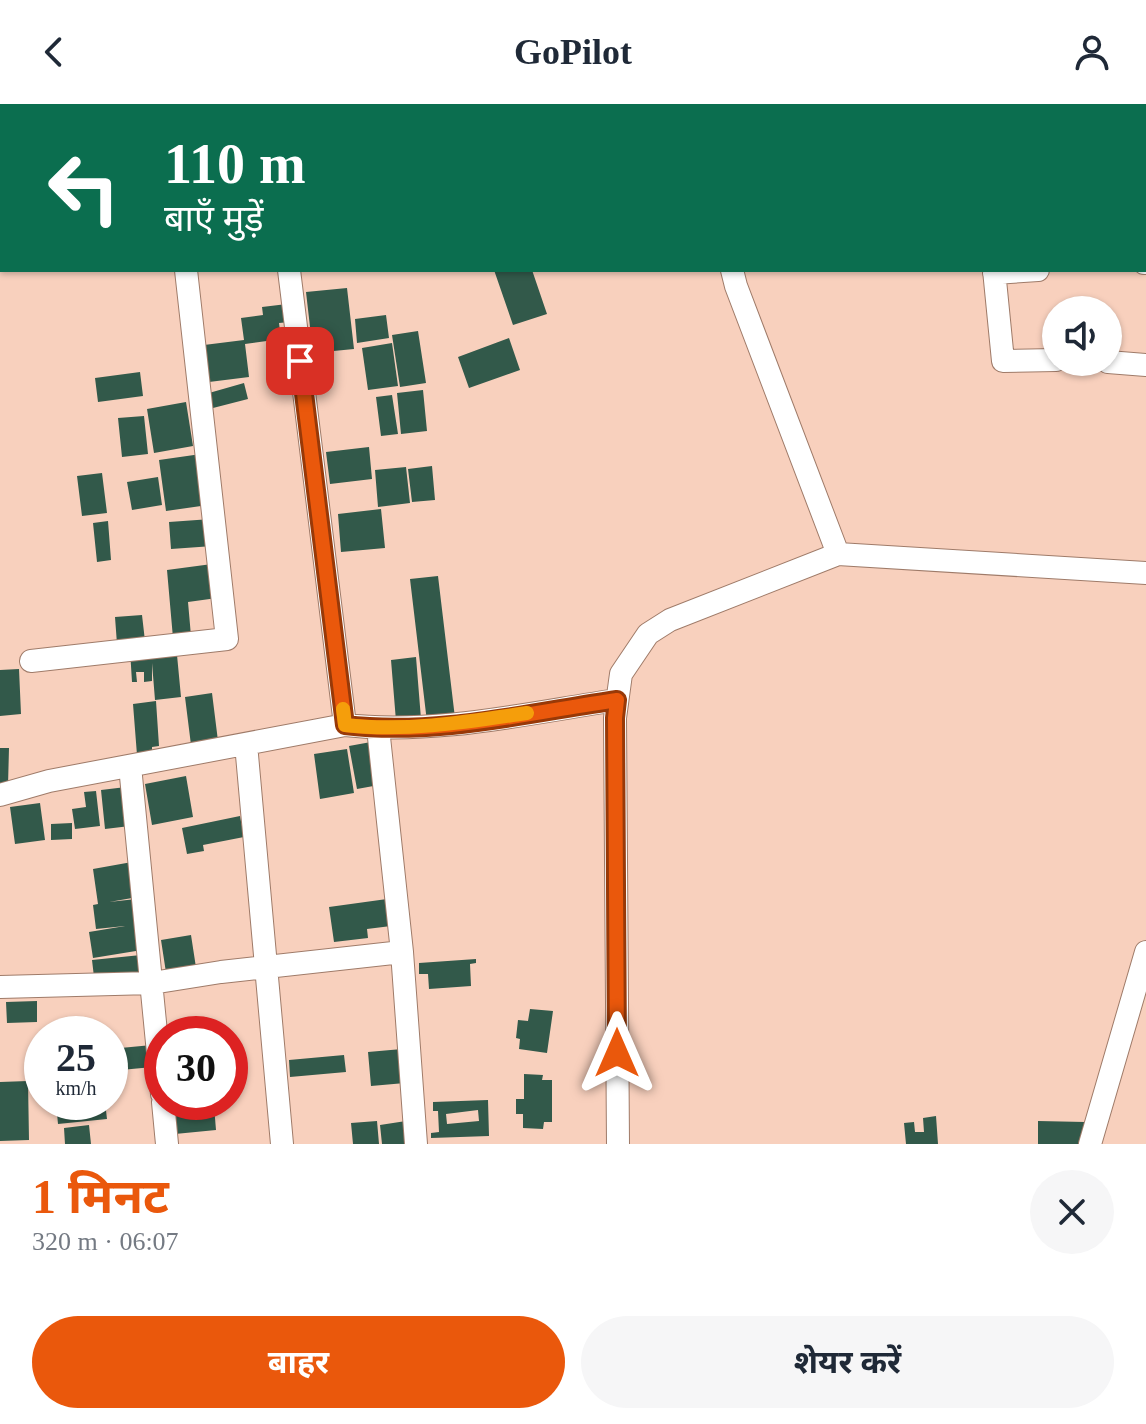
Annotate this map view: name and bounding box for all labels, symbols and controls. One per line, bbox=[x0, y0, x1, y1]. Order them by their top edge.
icon: back bbox=[32, 30, 76, 74]
icon: person bbox=[1070, 30, 1114, 74]
text: GoPilot bbox=[514, 32, 632, 72]
text: 110 m bbox=[164, 133, 306, 195]
icon: left bbox=[32, 136, 136, 240]
text: बाएँ मुड़ें bbox=[164, 199, 264, 239]
map controls bbox=[1042, 296, 1122, 376]
button: sound bbox=[1042, 296, 1122, 376]
pin bbox=[266, 327, 334, 395]
icon: arrive bbox=[278, 339, 322, 383]
position arrow bbox=[575, 1011, 659, 1095]
speed limit sign: 30 bbox=[144, 1016, 248, 1120]
text: 25 bbox=[56, 1035, 96, 1080]
text: km/h bbox=[55, 1077, 97, 1099]
text: 1 मिनट bbox=[32, 1170, 169, 1223]
button: close bbox=[1030, 1170, 1114, 1254]
text: 320 m · 06:07 bbox=[32, 1227, 179, 1256]
button: बाहर bbox=[32, 1316, 565, 1408]
button: शेयर करें bbox=[581, 1316, 1114, 1408]

